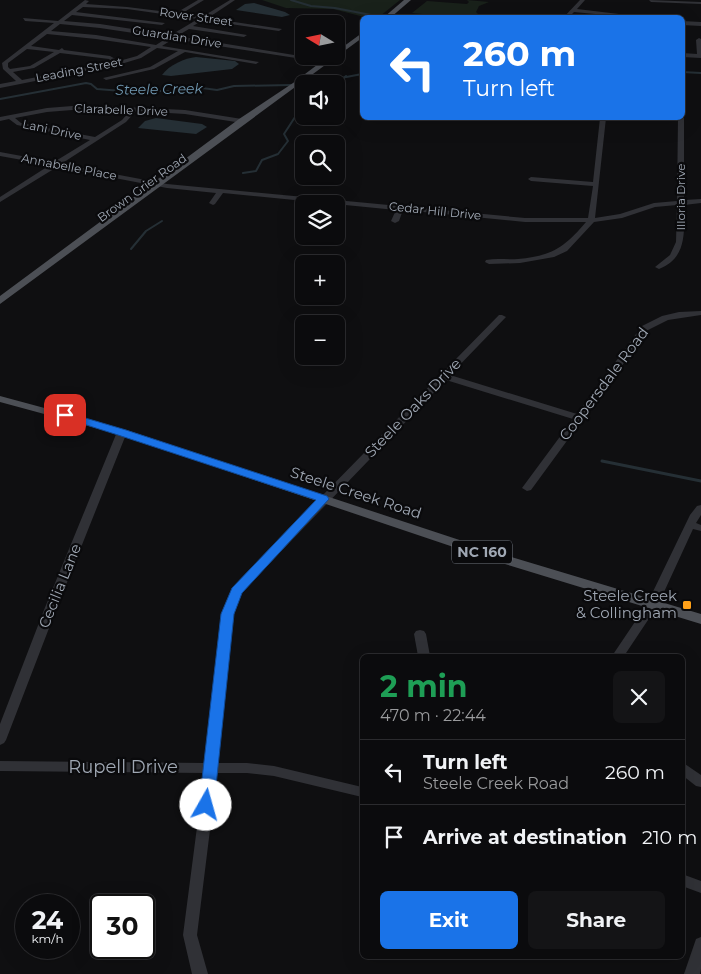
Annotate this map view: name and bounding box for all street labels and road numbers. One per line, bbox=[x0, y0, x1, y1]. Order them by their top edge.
street label: Rover Street bbox=[158, 4, 234, 29]
street label: Guardian Drive bbox=[131, 22, 223, 51]
street label: Leading Street bbox=[34, 54, 124, 85]
street label: Clarabelle Drive bbox=[74, 100, 168, 119]
street label: Lani Drive bbox=[21, 116, 83, 143]
street label: Annabelle Place bbox=[20, 150, 118, 183]
street label: Brown Grier Road bbox=[94, 150, 189, 225]
street label: Illoria Drive bbox=[673, 163, 688, 231]
street label: Cedar Hill Drive bbox=[388, 198, 482, 223]
street label: Coopersdale Road bbox=[555, 323, 652, 444]
street label: Steele Oaks Drive bbox=[360, 354, 465, 461]
street label: Steele Creek Road bbox=[288, 462, 424, 523]
road number: NC 160 bbox=[452, 540, 512, 564]
street label: Cecilia Lane bbox=[34, 541, 85, 631]
street label: Rupell Drive bbox=[68, 756, 178, 778]

